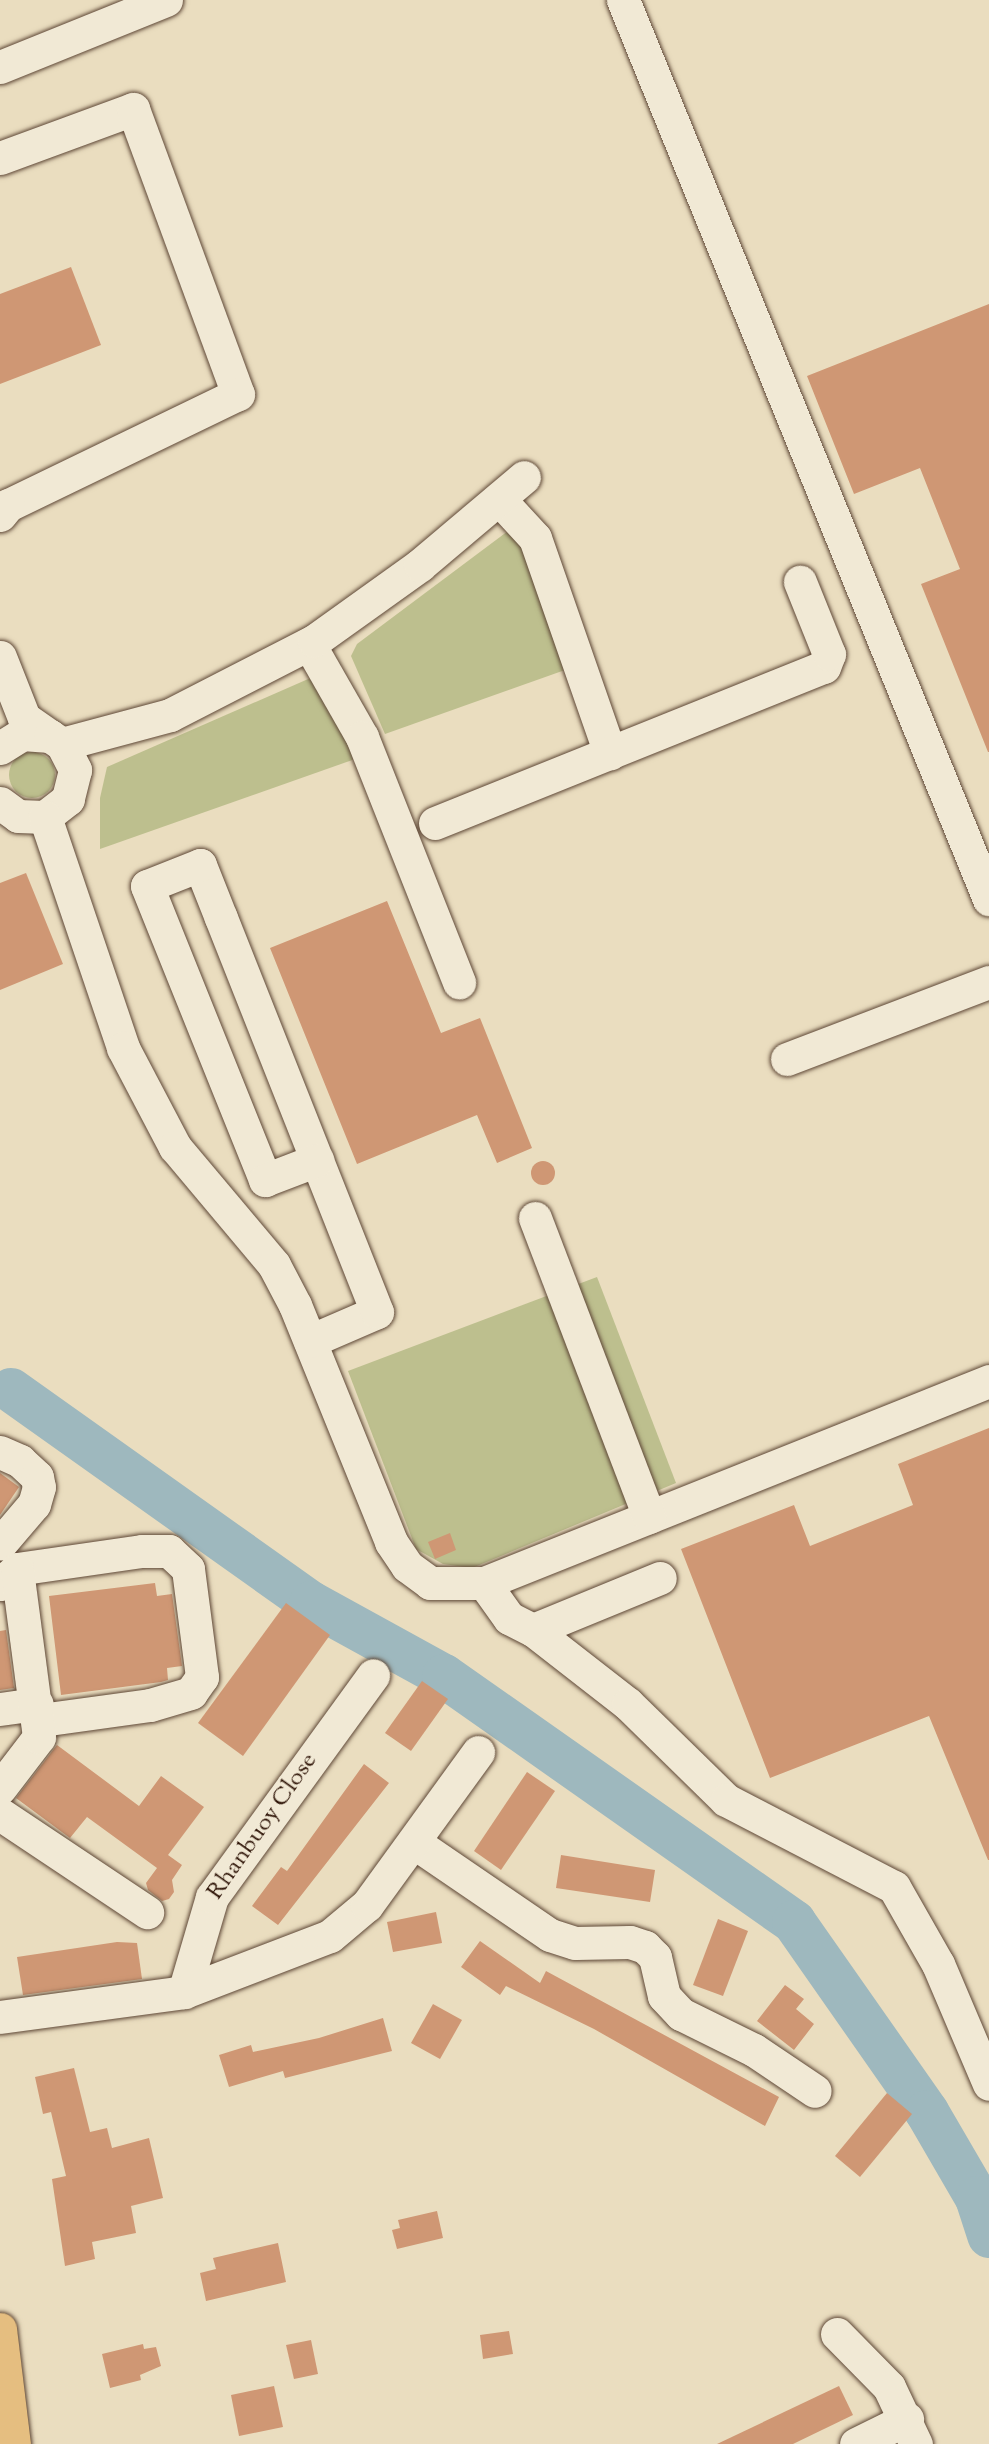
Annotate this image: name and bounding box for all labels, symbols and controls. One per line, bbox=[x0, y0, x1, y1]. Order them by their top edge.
street label: Rhanbuoy Close bbox=[202, 1748, 324, 1906]

